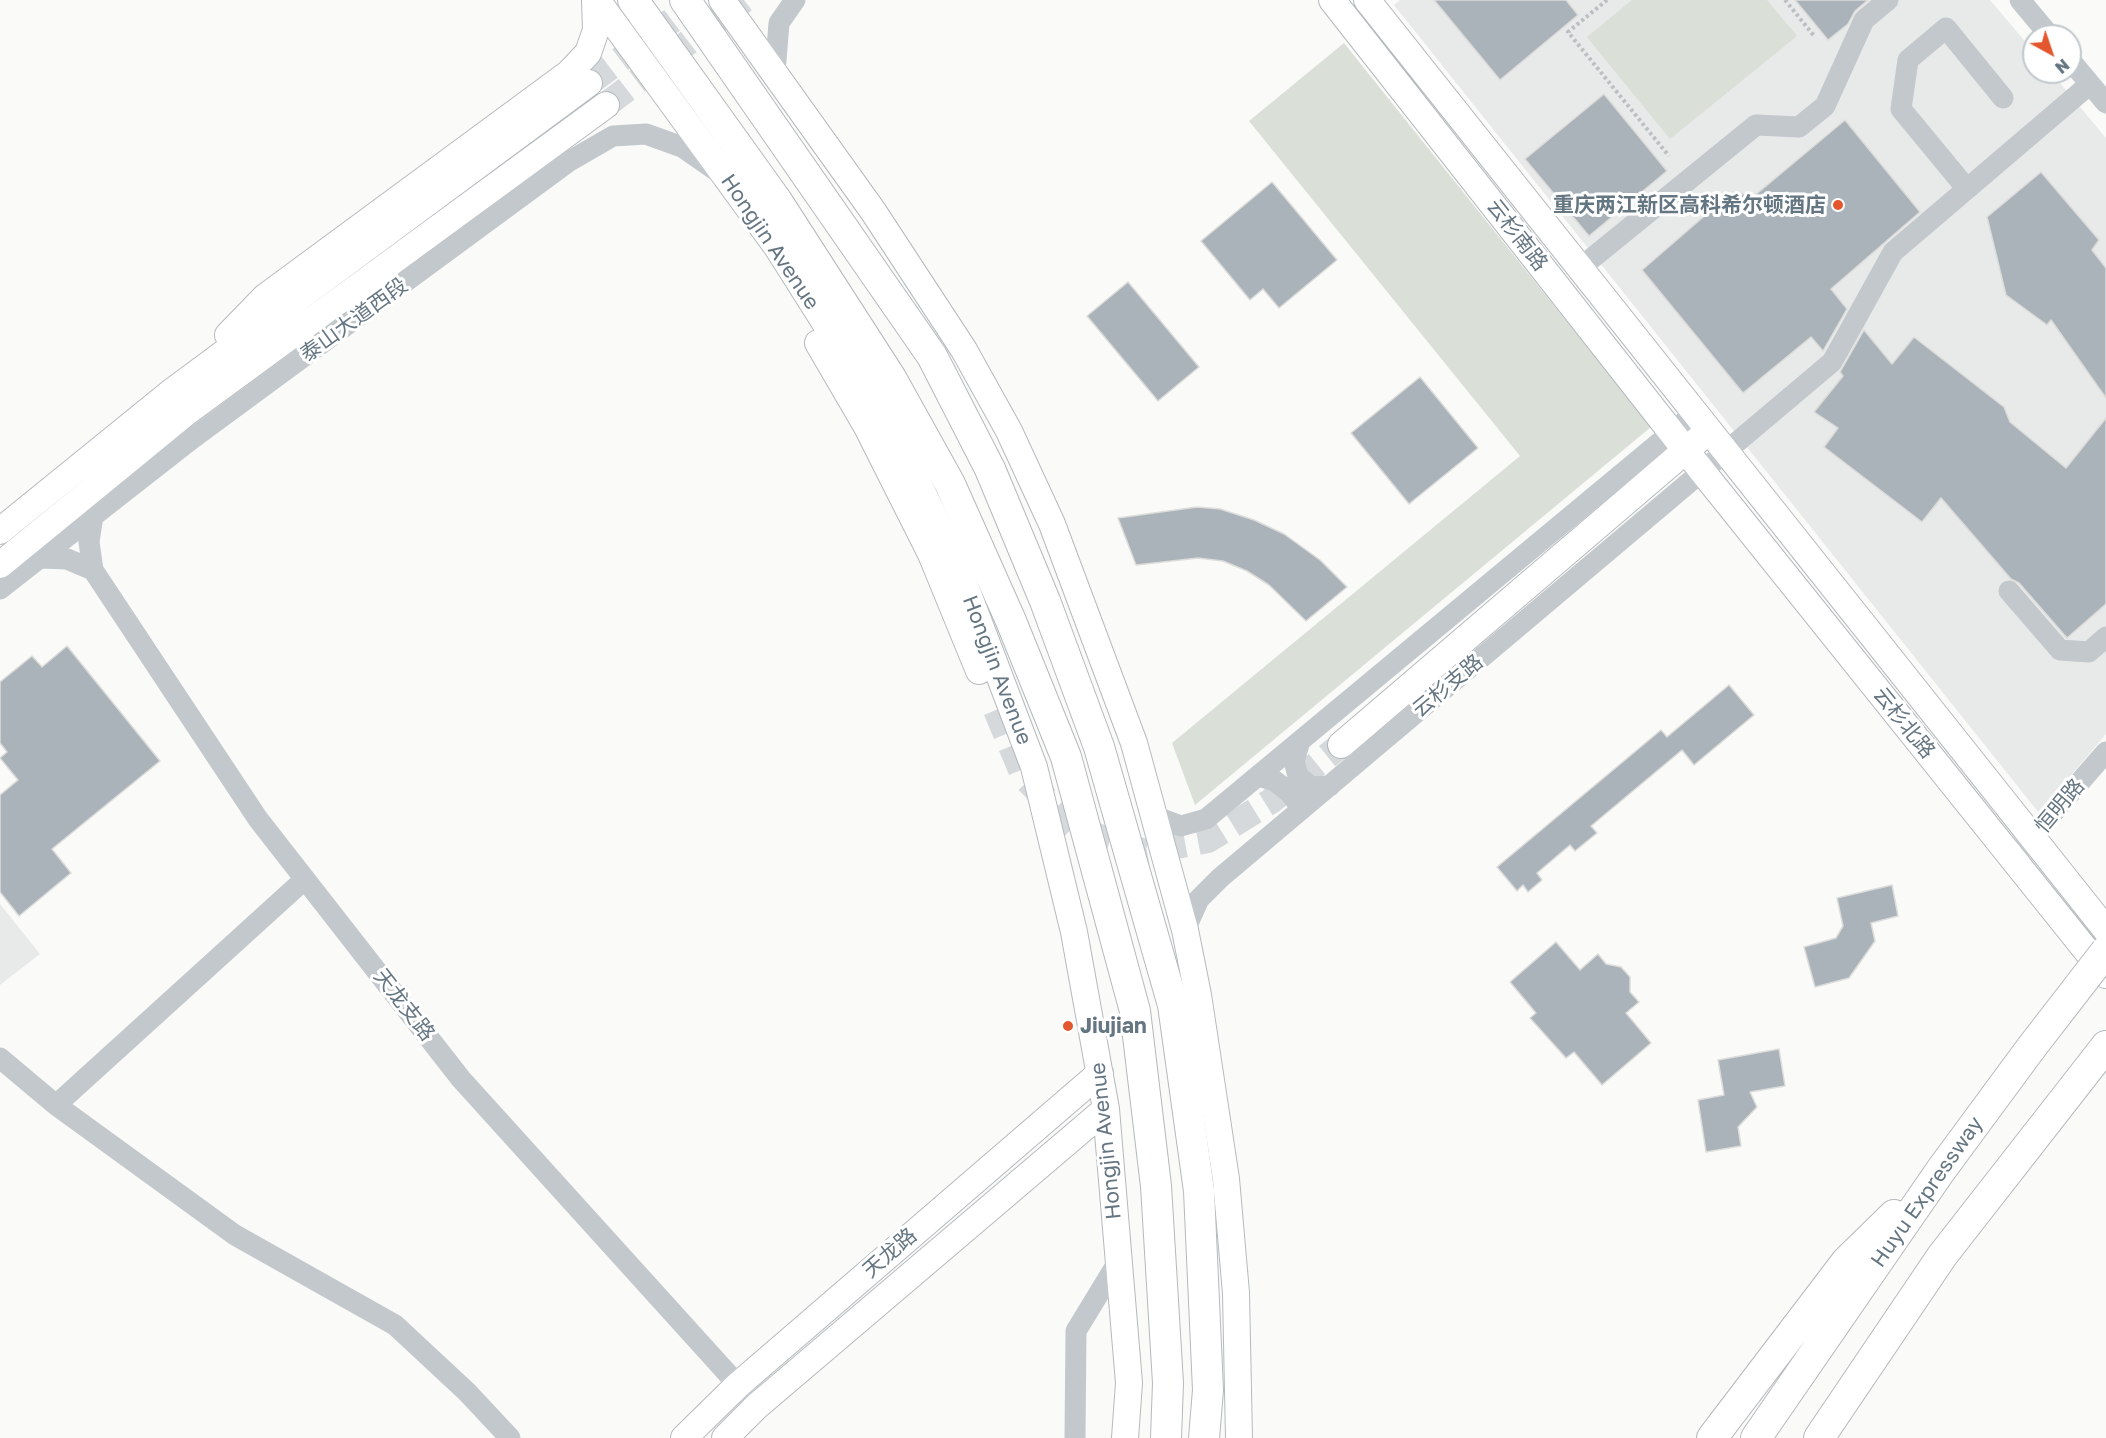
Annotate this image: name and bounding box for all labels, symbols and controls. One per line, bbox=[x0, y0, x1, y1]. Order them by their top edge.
north arrow bbox=[2022, 24, 2082, 84]
text: N bbox=[2051, 55, 2073, 78]
street label: Hongjin Avenue bbox=[715, 169, 825, 315]
place label: 重庆两江新区高科希尔顿酒店 bbox=[1553, 192, 1826, 218]
street label: 云杉南路 bbox=[1481, 194, 1553, 276]
marker: 重庆两江新区高科希尔顿酒店 bbox=[1831, 198, 1845, 212]
street label: 泰山大道西段 bbox=[296, 273, 412, 367]
street label: Hongjin Avenue bbox=[957, 592, 1037, 748]
street label: 云杉支路 bbox=[1408, 649, 1488, 723]
street label: 云杉北路 bbox=[1868, 682, 1940, 764]
street label: 恒明路 bbox=[2030, 774, 2090, 838]
street label: 天龙支路 bbox=[368, 964, 440, 1046]
place label: Jiujian bbox=[1080, 1013, 1147, 1039]
marker: Jiujian bbox=[1061, 1019, 1075, 1033]
street label: Hongjin Avenue bbox=[1085, 1061, 1127, 1221]
street label: Huyu Expressway bbox=[1866, 1112, 1988, 1272]
street label: 天龙路 bbox=[858, 1223, 922, 1283]

